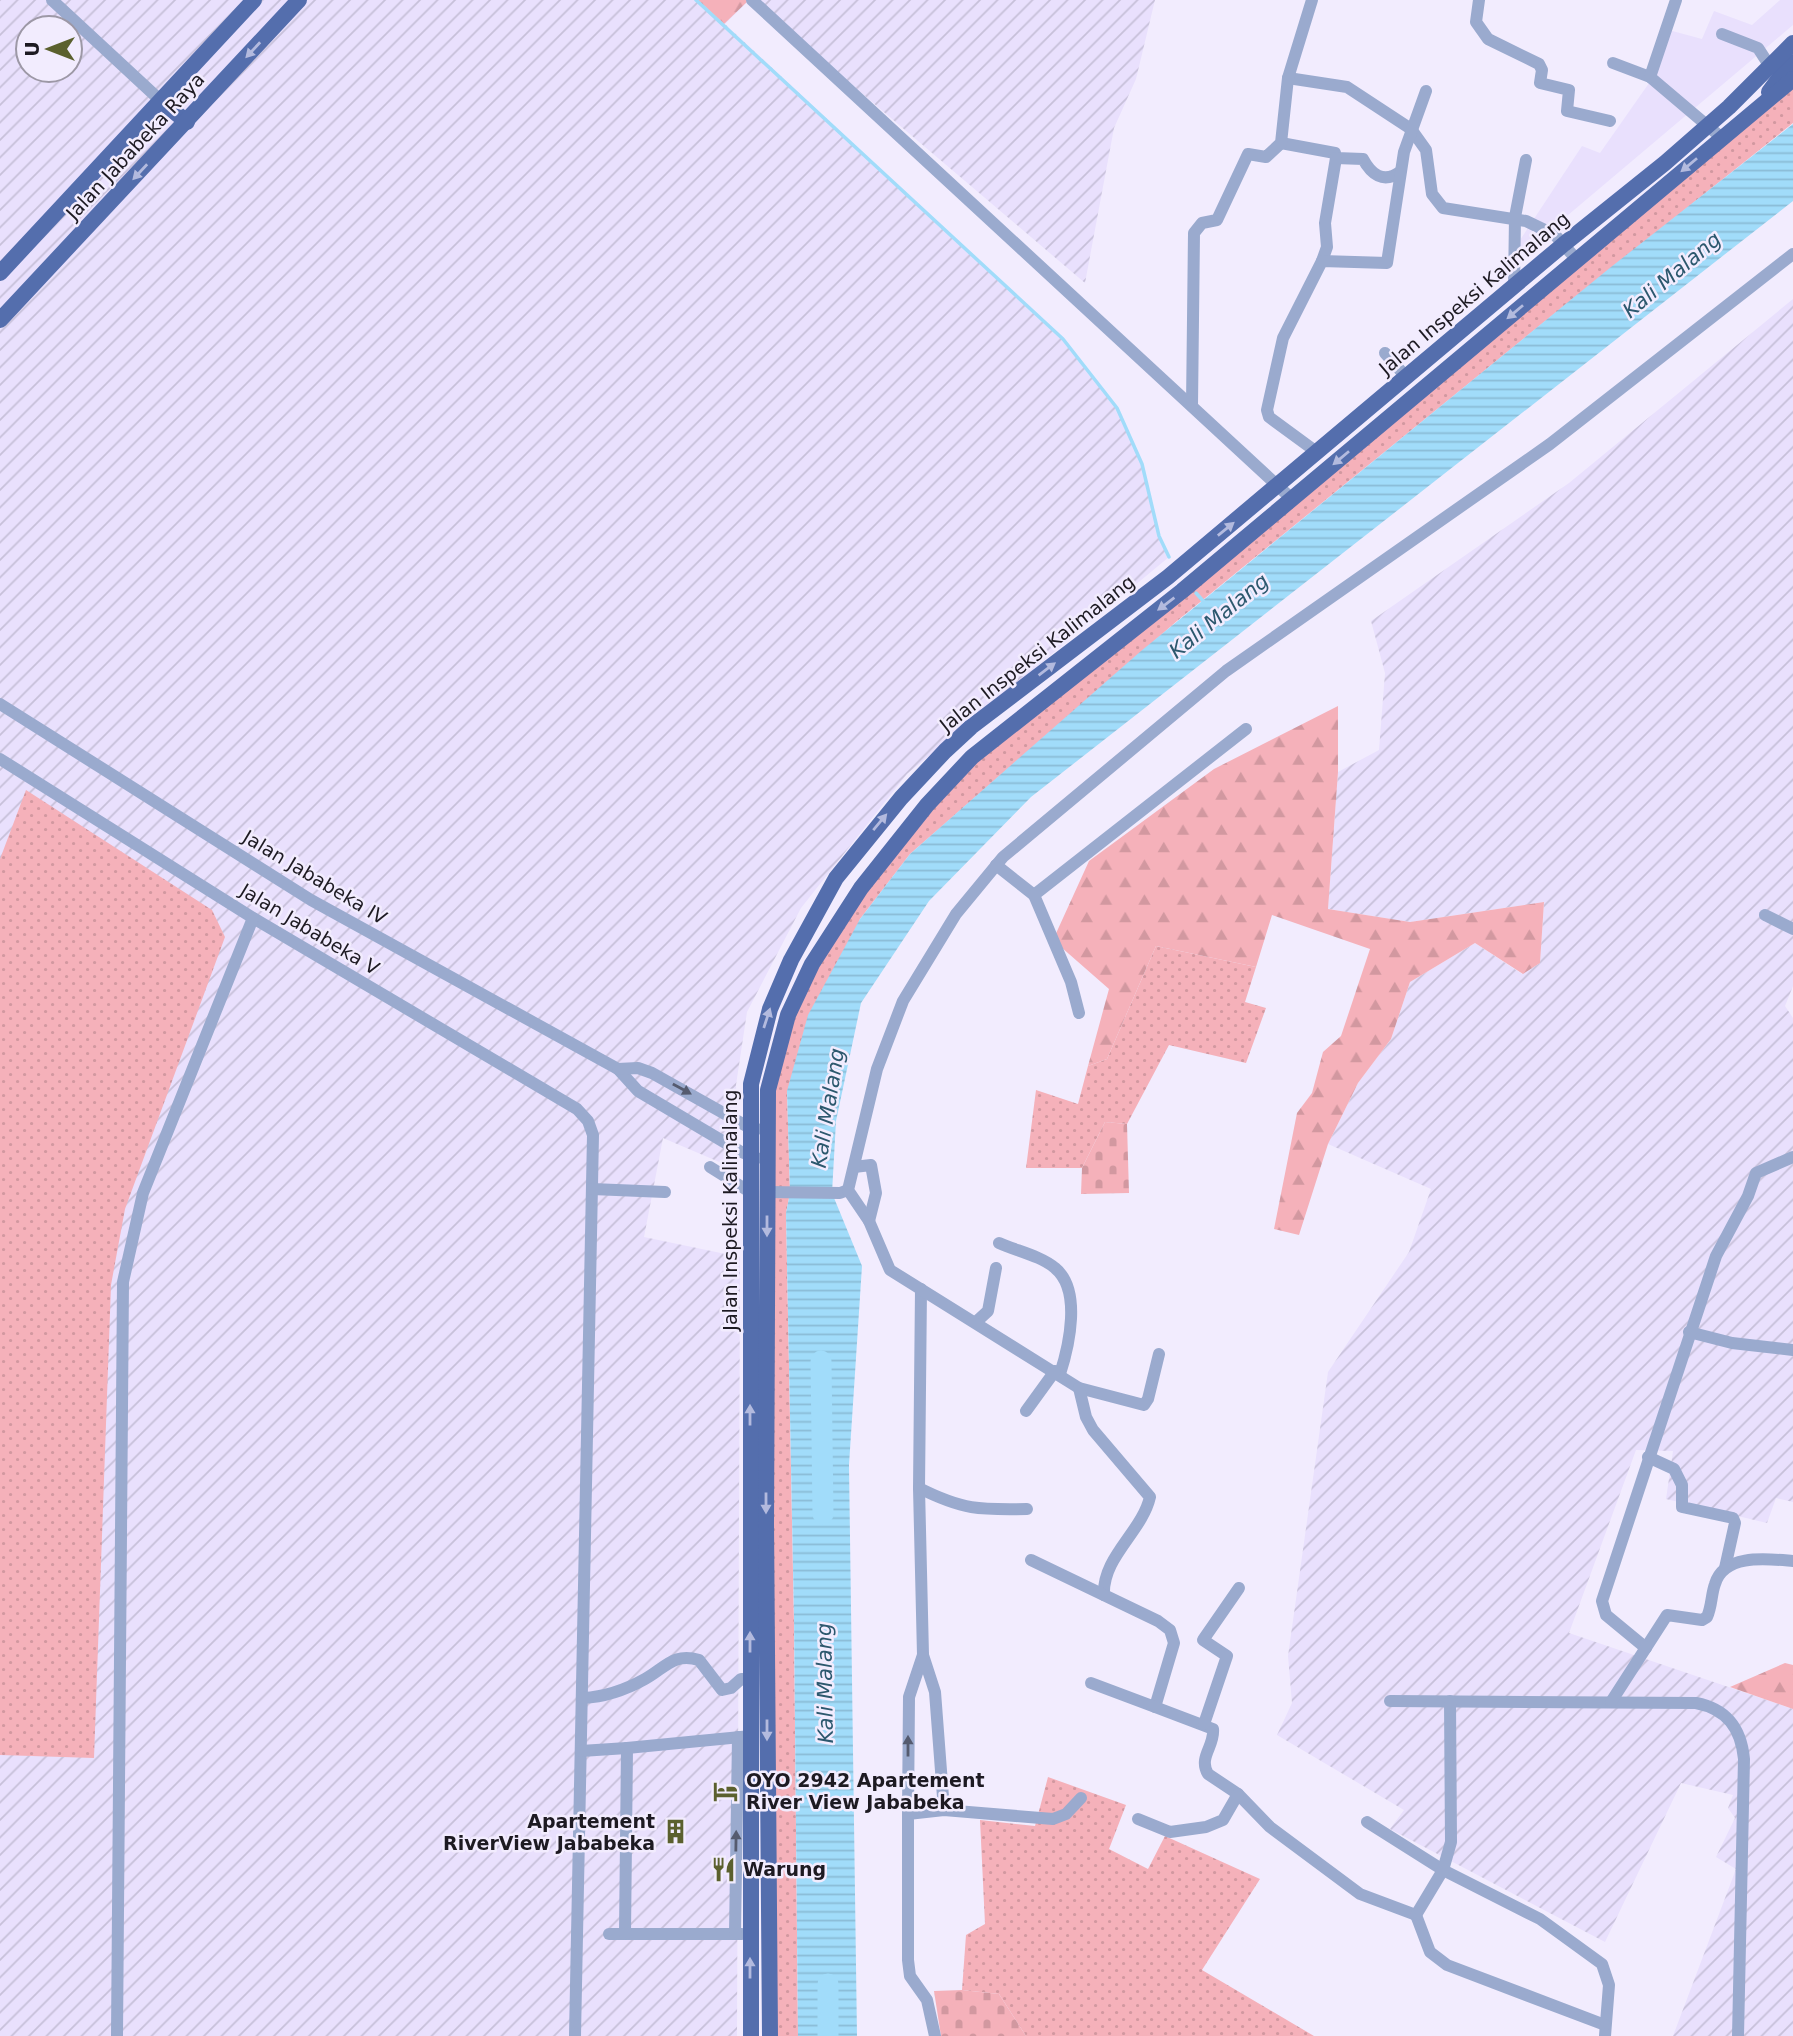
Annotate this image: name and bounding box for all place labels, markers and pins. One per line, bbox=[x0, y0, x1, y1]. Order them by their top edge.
place label: OYO 2942 Apartement River View Jababeka bbox=[746, 1769, 985, 1813]
hotel icon: OYO 2942 Apartement River View Jababeka bbox=[712, 1777, 740, 1805]
place label: Apartement RiverView Jababeka bbox=[443, 1810, 655, 1854]
building icon: Apartement RiverView Jababeka bbox=[661, 1818, 689, 1846]
restaurant icon: Warung bbox=[709, 1855, 737, 1883]
place label: Warung bbox=[743, 1858, 826, 1880]

